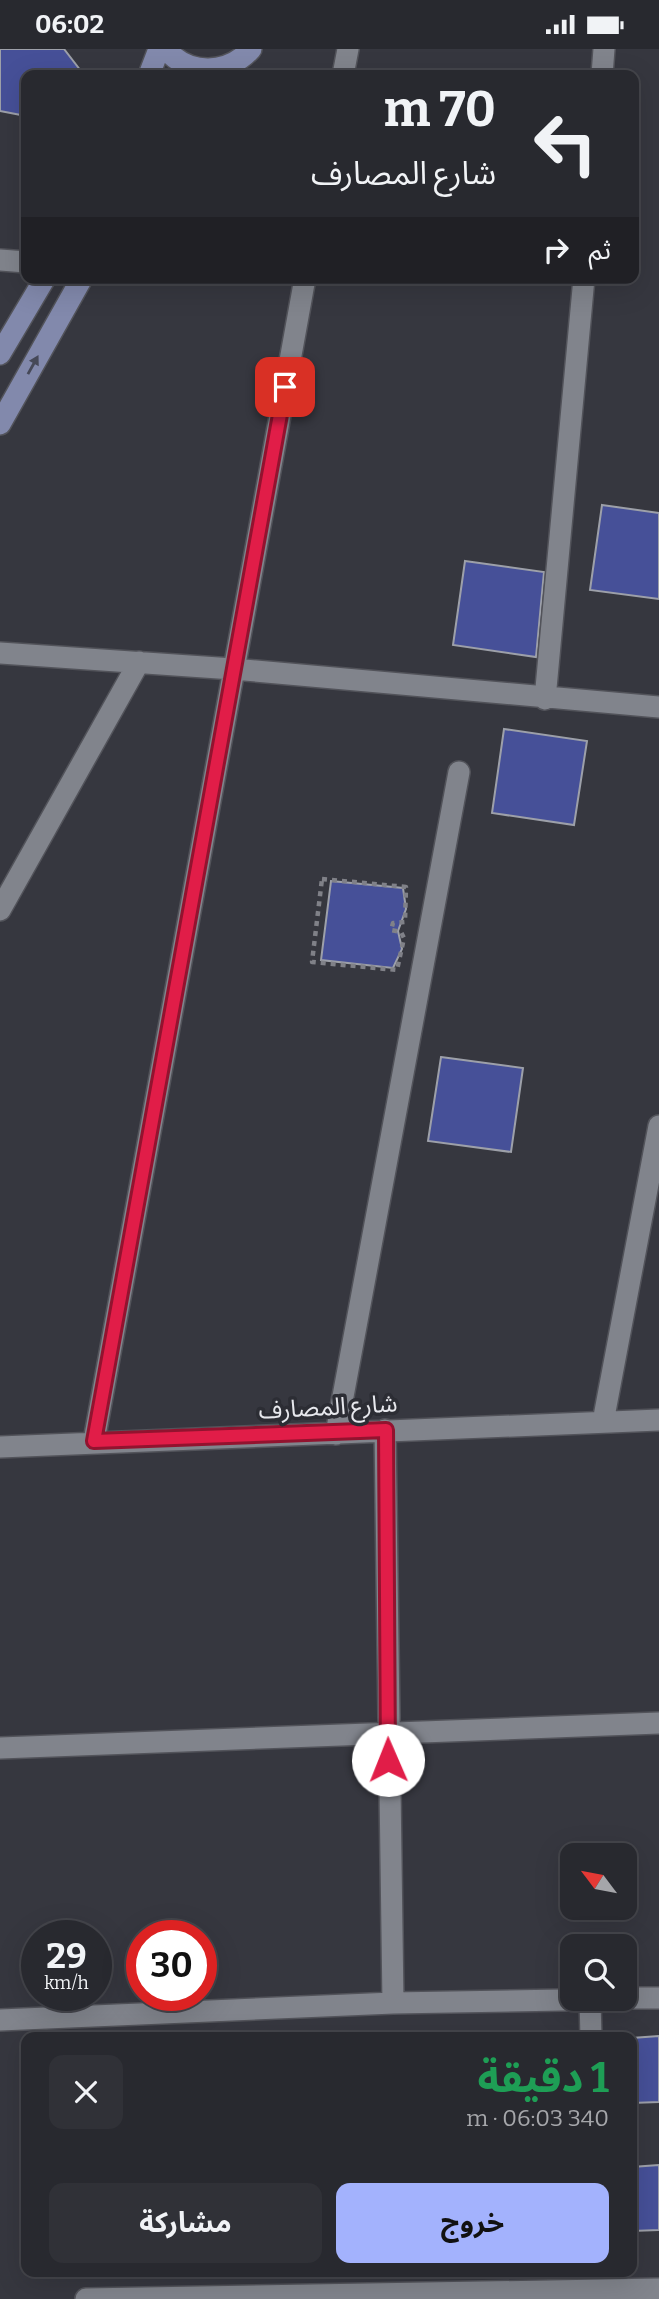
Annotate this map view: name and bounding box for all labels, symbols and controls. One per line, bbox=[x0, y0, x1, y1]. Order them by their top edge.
text: 06:02 bbox=[35, 9, 104, 40]
text: 70 m bbox=[384, 80, 496, 139]
icon: left bbox=[520, 98, 611, 189]
text: شارع المصارف bbox=[311, 154, 496, 192]
icon: right bbox=[537, 231, 575, 269]
text: ثم bbox=[589, 235, 611, 266]
one-way arrow bbox=[27, 355, 39, 375]
pin bbox=[255, 357, 315, 417]
icon: arrive bbox=[266, 368, 304, 406]
street label: شارع المصارف bbox=[258, 1389, 398, 1428]
position arrow bbox=[351, 1723, 425, 1797]
north arrow bbox=[560, 1843, 637, 1920]
map controls bbox=[560, 1843, 637, 2011]
speed limit sign: 30 bbox=[126, 1920, 217, 2011]
button: search bbox=[560, 1934, 637, 2011]
text: 29 bbox=[46, 1935, 87, 1977]
text: km/h bbox=[44, 1972, 89, 1994]
text: 1 دقيقة bbox=[478, 2053, 609, 2103]
button: close bbox=[49, 2055, 123, 2129]
text: 340 m · 06:03 bbox=[466, 2104, 609, 2132]
button: مشاركة bbox=[49, 2183, 322, 2263]
button: خروج bbox=[336, 2183, 609, 2263]

